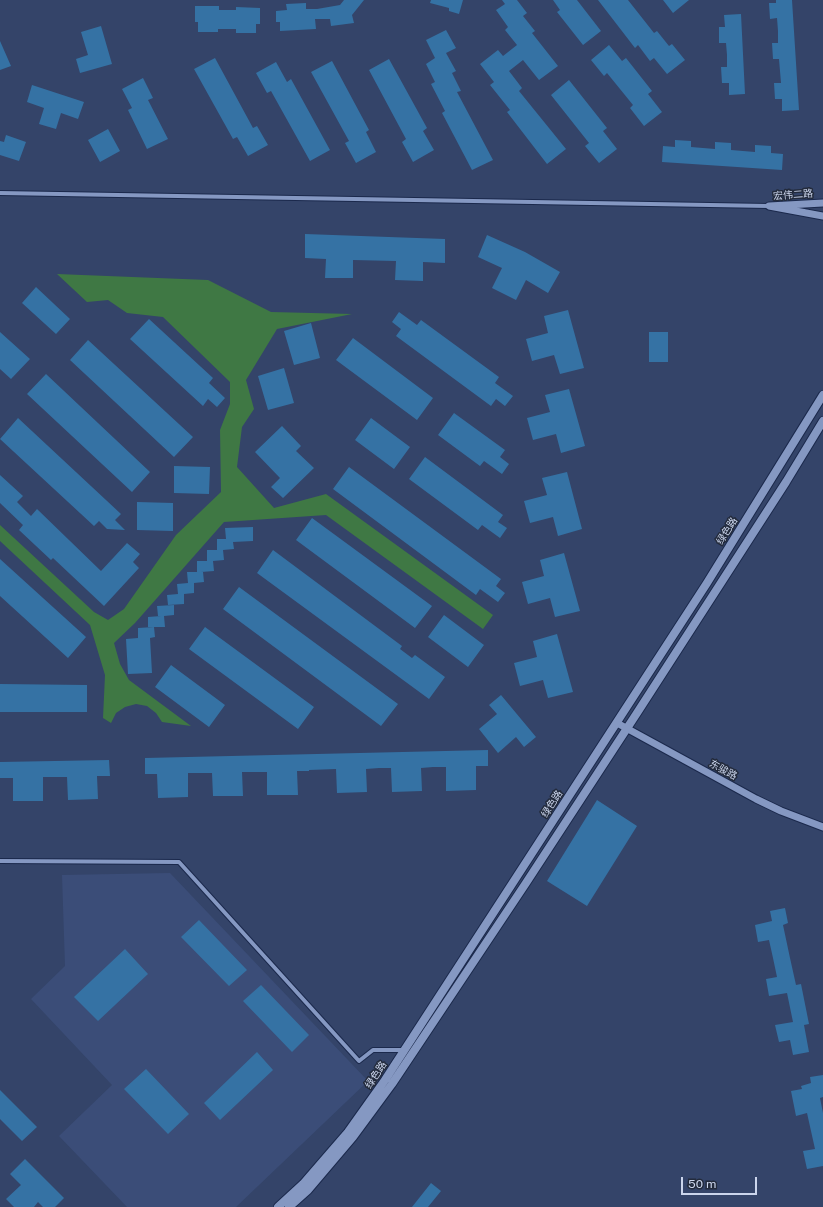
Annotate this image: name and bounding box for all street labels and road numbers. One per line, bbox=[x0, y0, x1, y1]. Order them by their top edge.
street label: 宏伟二路 bbox=[773, 188, 813, 202]
street label: 绿色路 bbox=[714, 515, 740, 547]
street label: 东骏路 bbox=[707, 757, 739, 783]
street label: 绿色路 bbox=[539, 788, 565, 820]
street label: 绿色路 bbox=[363, 1059, 389, 1091]

